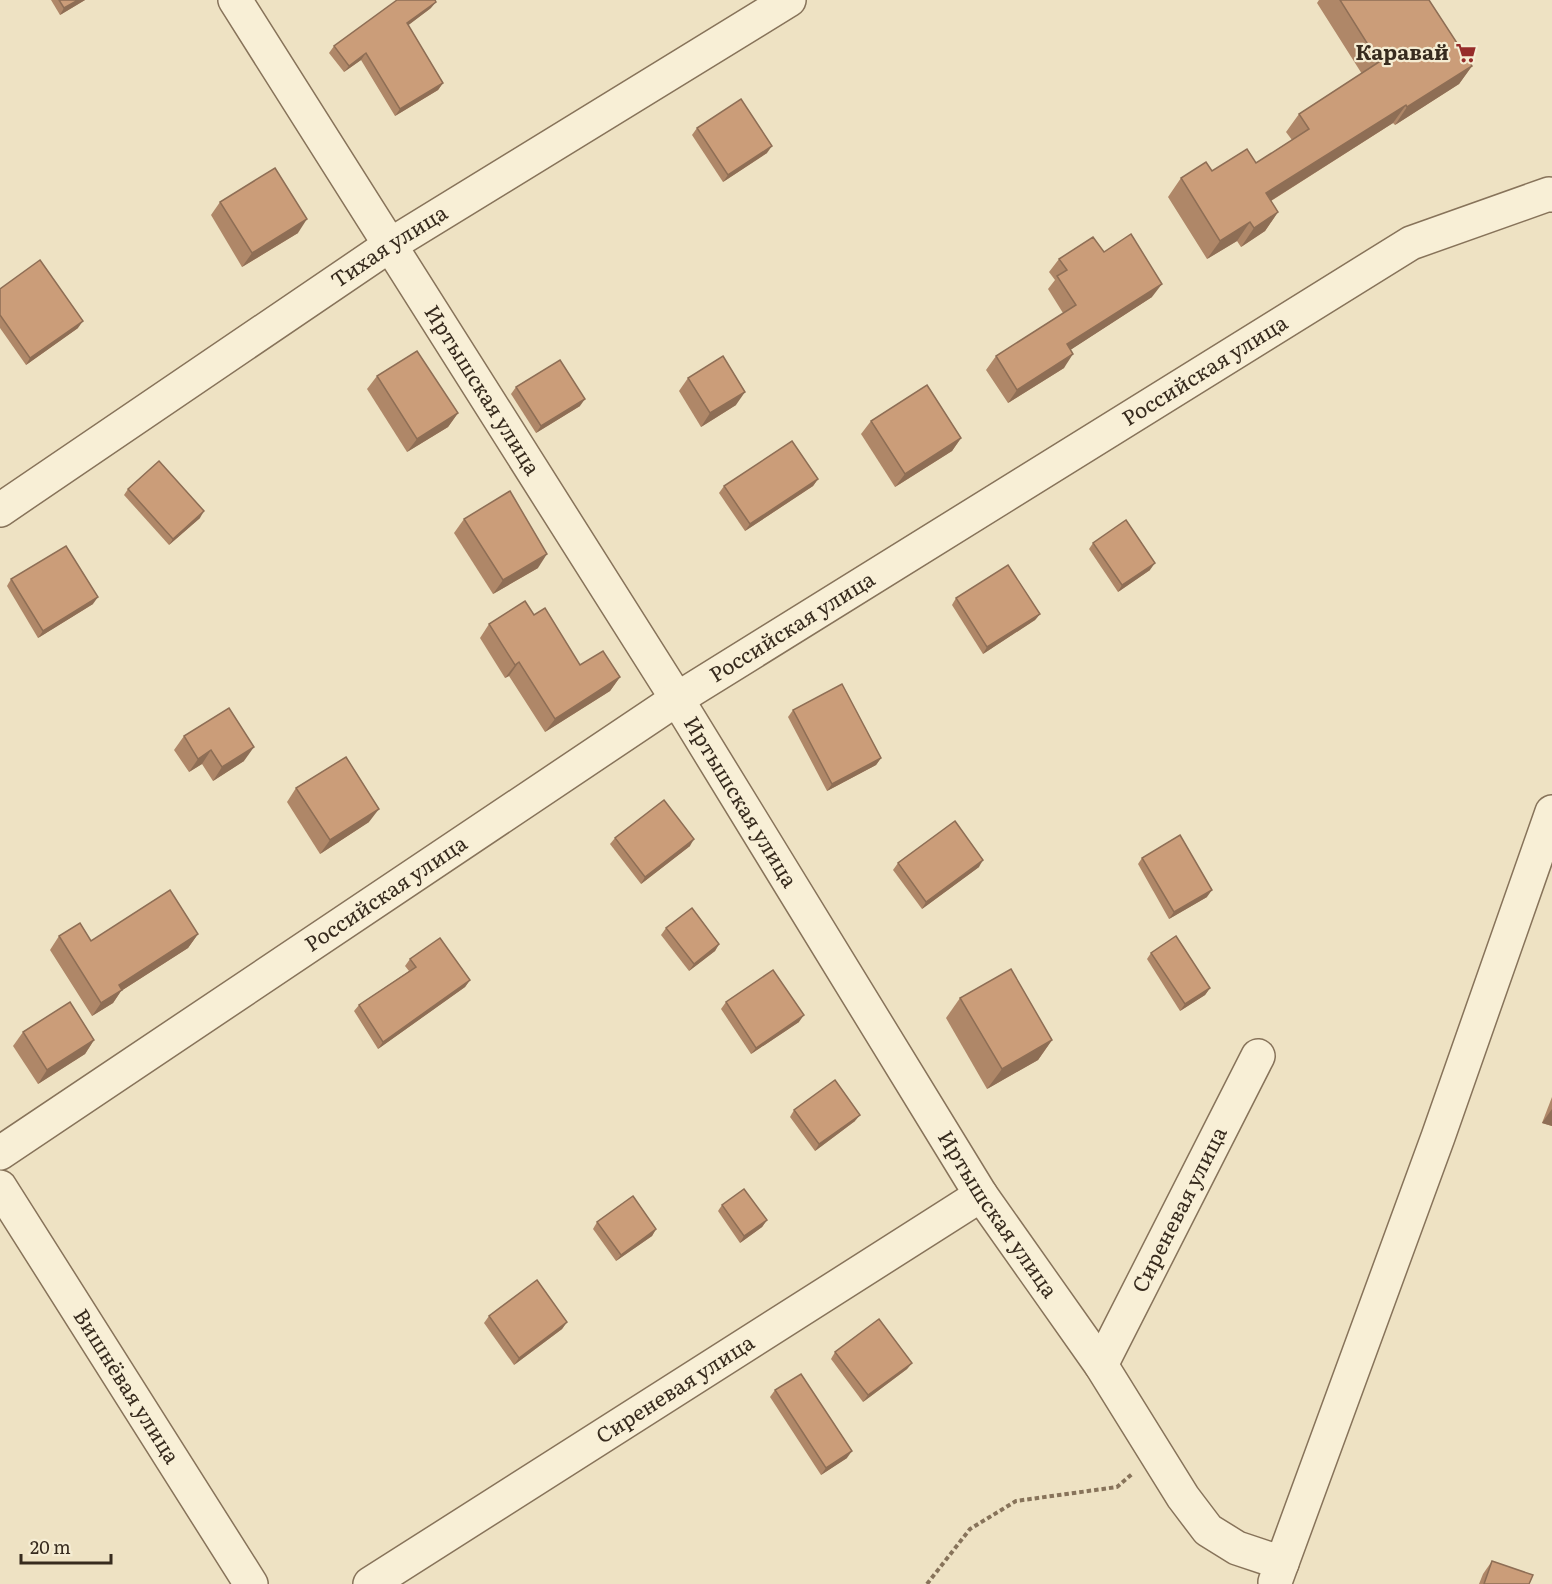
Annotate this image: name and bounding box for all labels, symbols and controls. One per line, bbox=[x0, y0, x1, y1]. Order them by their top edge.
place label: Каравай bbox=[1355, 35, 1449, 66]
supermarket icon: Каравай bbox=[1454, 41, 1478, 65]
street label: Тихая улица bbox=[323, 195, 453, 294]
street label: Иртышская улица bbox=[419, 298, 550, 481]
street label: Российская улица bbox=[1115, 305, 1293, 432]
street label: Российская улица bbox=[702, 562, 880, 688]
street label: Иртышская улица bbox=[678, 709, 807, 893]
street label: Российская улица bbox=[297, 826, 473, 958]
street label: Сиреневая улица bbox=[1122, 1120, 1233, 1297]
street label: Иртышская улица bbox=[932, 1124, 1067, 1304]
street label: Вишнёвая улица bbox=[68, 1302, 189, 1469]
street label: Сиреневая улица bbox=[589, 1325, 760, 1450]
scale bar bbox=[21, 1527, 111, 1565]
text: 20 m bbox=[30, 1533, 71, 1560]

